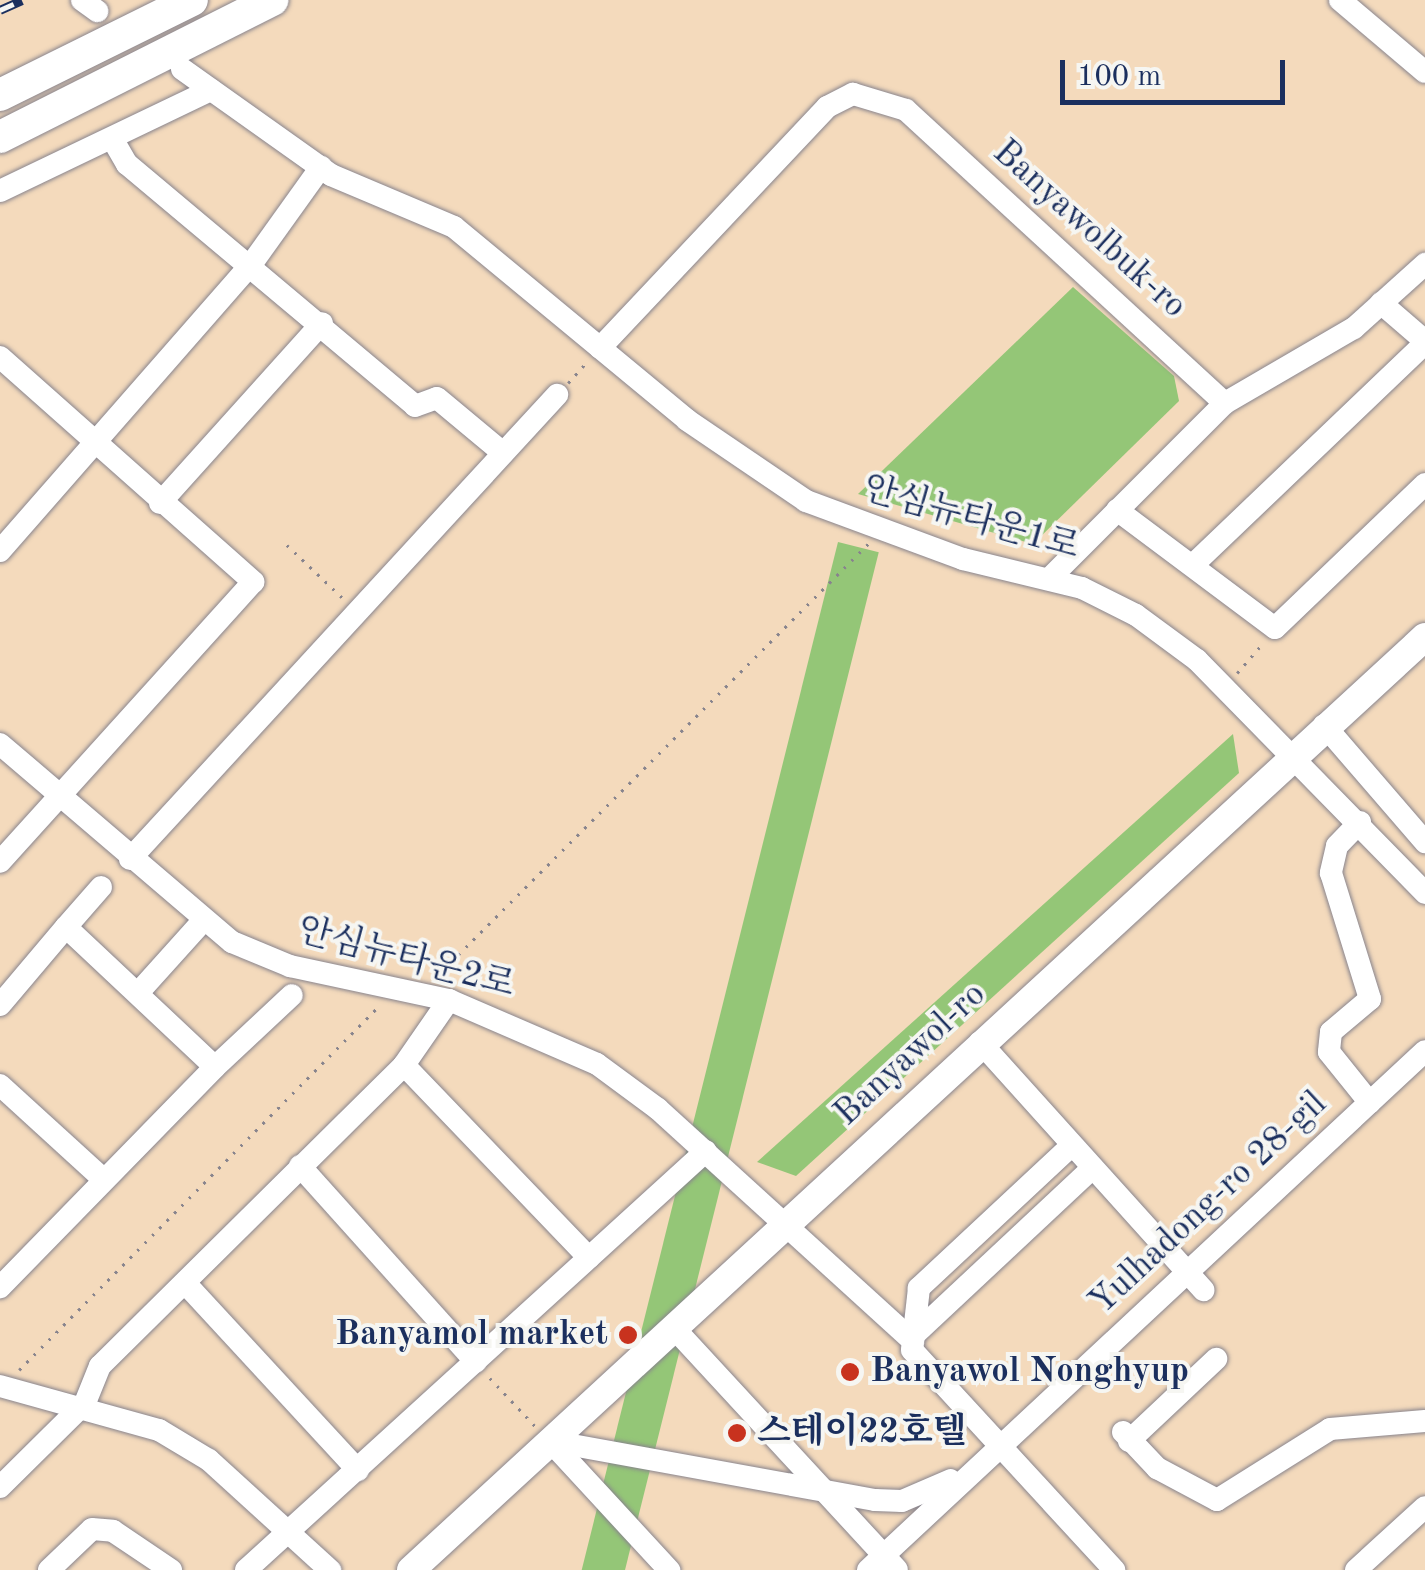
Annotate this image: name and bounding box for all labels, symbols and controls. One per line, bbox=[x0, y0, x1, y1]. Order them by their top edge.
scale bar bbox=[1065, 40, 1290, 102]
text: 100 m bbox=[1077, 62, 1161, 92]
street label: Banyawolbuk-ro bbox=[984, 132, 1194, 328]
street label: 안심뉴타운1로 bbox=[858, 468, 1084, 570]
street label: 안심뉴타운2로 bbox=[293, 910, 519, 1008]
street label: Banyawol-ro bbox=[827, 974, 995, 1136]
street label: Yulhadong-ro 28-gil bbox=[1082, 1084, 1336, 1324]
place label: Banyamol market bbox=[335, 1314, 608, 1356]
marker: Banyamol market bbox=[617, 1324, 639, 1346]
place label: Banyawol Nonghyup bbox=[870, 1351, 1189, 1393]
marker: Banyawol Nonghyup bbox=[839, 1361, 861, 1383]
place label: 스테이22호텔 bbox=[757, 1412, 967, 1454]
marker: 스테이22호텔 bbox=[726, 1422, 748, 1444]

